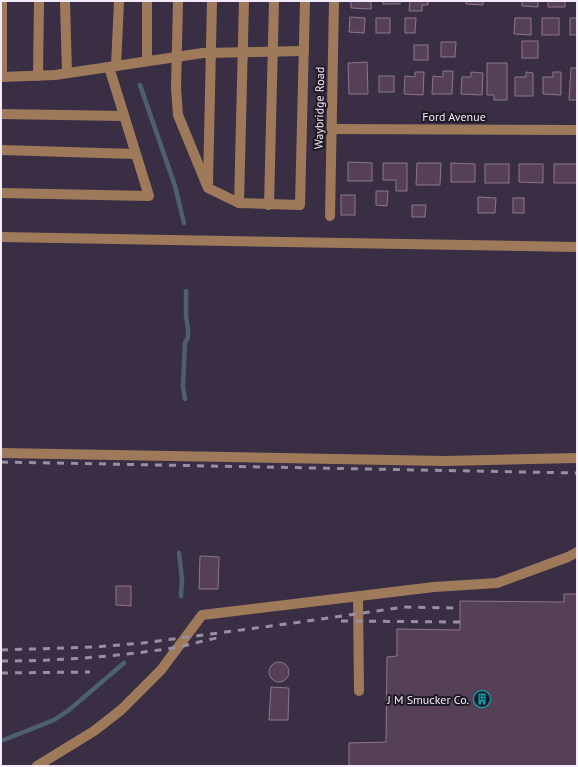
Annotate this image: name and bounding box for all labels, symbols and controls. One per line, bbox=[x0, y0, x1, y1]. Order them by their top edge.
street label: Waybridge Road bbox=[311, 67, 327, 149]
street label: Ford Avenue bbox=[422, 109, 486, 124]
building icon: J M Smucker Co. bbox=[472, 689, 492, 709]
place label: J M Smucker Co. bbox=[386, 692, 469, 707]

